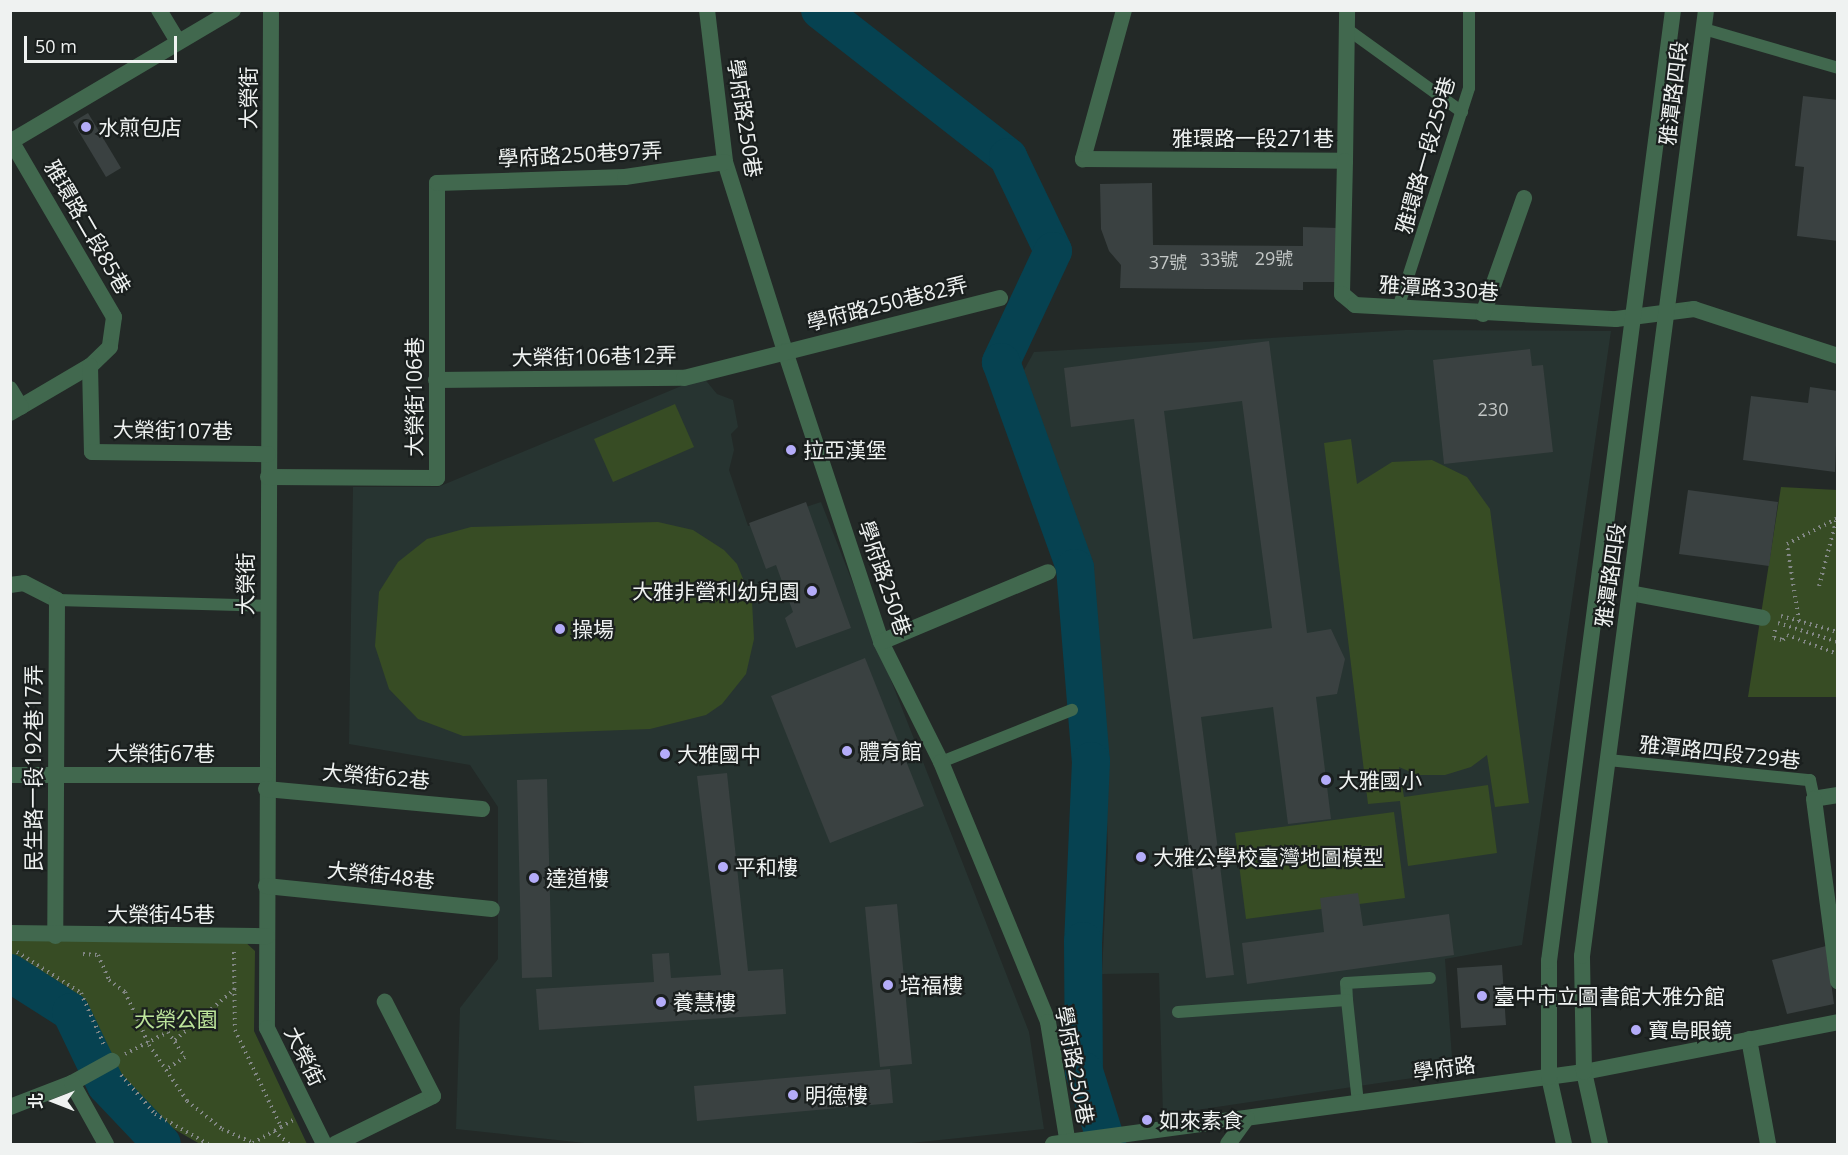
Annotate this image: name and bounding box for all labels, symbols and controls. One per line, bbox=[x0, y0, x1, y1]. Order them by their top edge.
scale bar bbox=[27, 24, 180, 62]
text: 50 m bbox=[35, 34, 77, 58]
street label: 雅潭路四段 bbox=[1654, 39, 1692, 147]
street label: 學府路250巷 bbox=[723, 57, 767, 179]
street label: 大榮街 bbox=[235, 67, 261, 129]
street label: 雅環路一段259巷 bbox=[1391, 74, 1459, 236]
place label: 水煎包店 bbox=[98, 114, 182, 140]
marker: 水煎包店 bbox=[79, 120, 93, 134]
street label: 雅環路一段271巷 bbox=[1172, 125, 1334, 151]
street label: 學府路250巷97弄 bbox=[497, 137, 663, 171]
street label: 雅環路二段85巷 bbox=[40, 156, 136, 298]
house number: 29號 bbox=[1255, 247, 1293, 269]
house number: 33號 bbox=[1200, 248, 1238, 270]
house number: 37號 bbox=[1149, 251, 1187, 273]
street label: 學府路250巷82弄 bbox=[804, 271, 970, 335]
street label: 雅潭路330巷 bbox=[1378, 271, 1500, 305]
street label: 大榮街106巷 bbox=[401, 337, 427, 457]
street label: 大榮街106巷12弄 bbox=[511, 342, 677, 370]
house number: 230 bbox=[1478, 398, 1508, 420]
street label: 大榮街107巷 bbox=[113, 416, 233, 444]
place label: 拉亞漢堡 bbox=[803, 437, 887, 463]
marker: 拉亞漢堡 bbox=[784, 443, 798, 457]
street label: 學府路250巷 bbox=[854, 517, 916, 639]
street label: 雅潭路四段 bbox=[1590, 521, 1630, 629]
street label: 大榮街 bbox=[232, 553, 258, 615]
place label: 大雅非營利幼兒園 bbox=[632, 578, 800, 604]
marker: 大雅非營利幼兒園 bbox=[805, 584, 819, 598]
place label: 操場 bbox=[572, 616, 614, 642]
marker: 操場 bbox=[553, 622, 567, 636]
street label: 民生路一段192巷17弄 bbox=[20, 664, 46, 872]
street label: 雅潭路四段729巷 bbox=[1638, 731, 1802, 773]
place label: 體育館 bbox=[859, 738, 922, 764]
street label: 大榮街67巷 bbox=[107, 740, 215, 766]
place label: 大雅國中 bbox=[677, 741, 761, 767]
marker: 體育館 bbox=[840, 744, 854, 758]
marker: 大雅國中 bbox=[658, 747, 672, 761]
street label: 大榮街62巷 bbox=[321, 759, 431, 793]
place label: 大雅國小 bbox=[1338, 767, 1422, 793]
marker: 大雅國小 bbox=[1319, 773, 1333, 787]
place label: 大雅公學校臺灣地圖模型 bbox=[1153, 844, 1384, 870]
marker: 大雅公學校臺灣地圖模型 bbox=[1134, 850, 1148, 864]
place label: 平和樓 bbox=[735, 854, 798, 880]
street label: 大榮街48巷 bbox=[326, 857, 436, 893]
marker: 平和樓 bbox=[716, 860, 730, 874]
place label: 達道樓 bbox=[546, 865, 609, 891]
marker: 達道樓 bbox=[527, 871, 541, 885]
street label: 大榮街45巷 bbox=[107, 901, 215, 927]
place label: 培福樓 bbox=[900, 972, 963, 998]
marker: 培福樓 bbox=[881, 978, 895, 992]
place label: 臺中市立圖書館大雅分館 bbox=[1494, 983, 1725, 1009]
place label: 養慧樓 bbox=[673, 989, 736, 1015]
marker: 臺中市立圖書館大雅分館 bbox=[1475, 989, 1489, 1003]
marker: 養慧樓 bbox=[654, 995, 668, 1009]
street label: 學府路250巷 bbox=[1051, 1004, 1099, 1126]
park label: 大榮公園 bbox=[134, 1006, 218, 1032]
place label: 寶島眼鏡 bbox=[1648, 1017, 1732, 1043]
street label: 大榮街 bbox=[280, 1022, 330, 1090]
marker: 寶島眼鏡 bbox=[1629, 1023, 1643, 1037]
street label: 學府路 bbox=[1411, 1051, 1477, 1085]
north arrow bbox=[24, 1071, 84, 1131]
place label: 明德樓 bbox=[805, 1082, 868, 1108]
marker: 明德樓 bbox=[786, 1088, 800, 1102]
text: 北 bbox=[25, 1093, 47, 1109]
place label: 如來素食 bbox=[1159, 1107, 1243, 1133]
marker: 如來素食 bbox=[1140, 1113, 1154, 1127]

